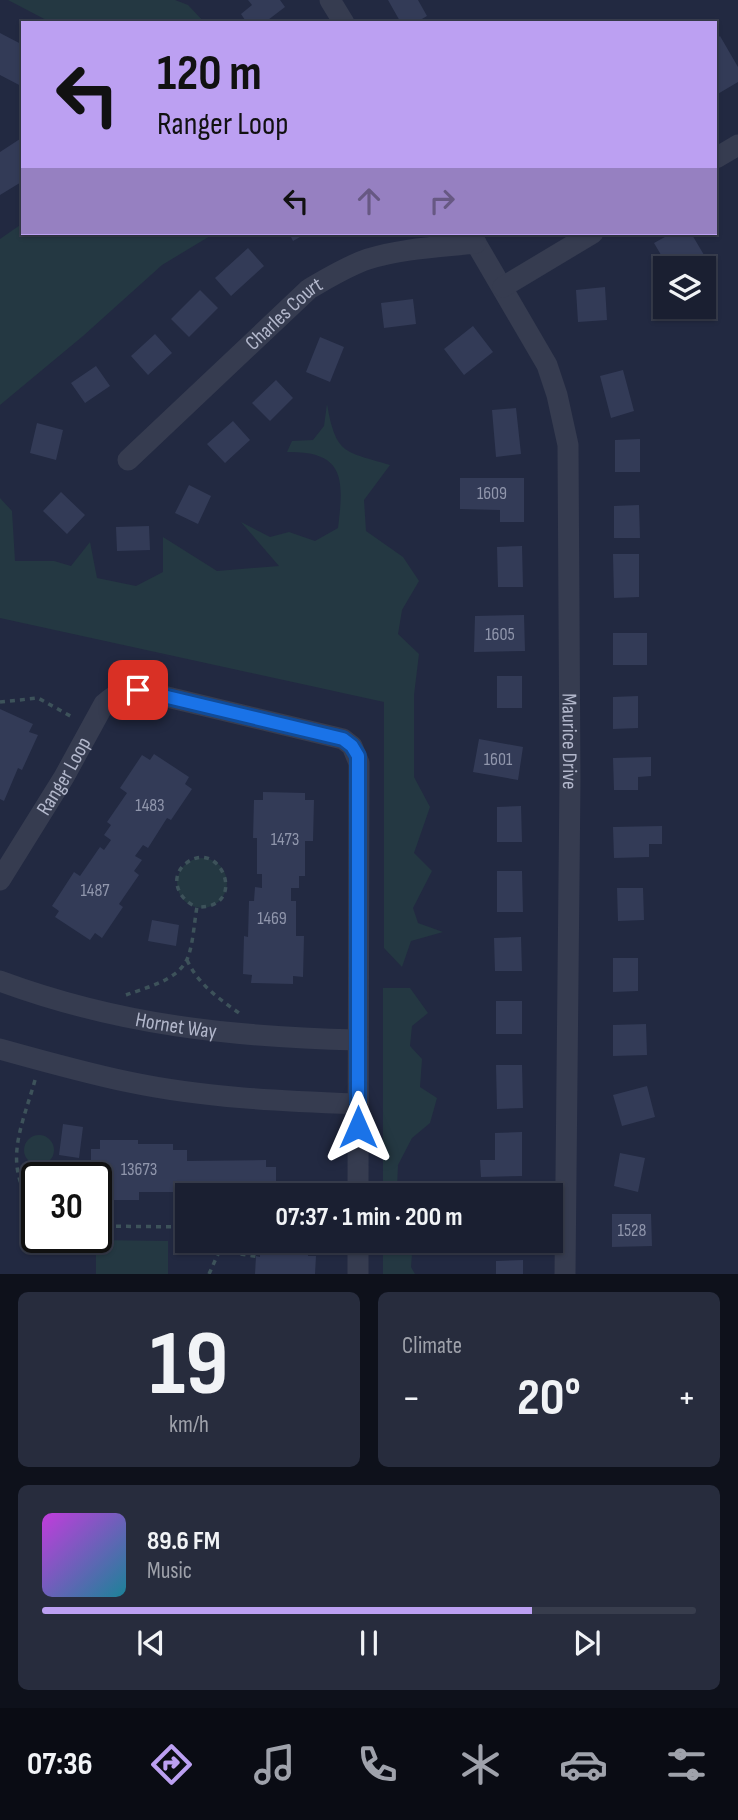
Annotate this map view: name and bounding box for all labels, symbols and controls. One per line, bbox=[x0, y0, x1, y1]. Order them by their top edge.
text: 120 m bbox=[157, 45, 262, 104]
icon: left bbox=[42, 49, 133, 140]
text: Ranger Loop bbox=[157, 105, 288, 144]
icon: left bbox=[277, 182, 315, 220]
icon: ahead bbox=[350, 182, 388, 220]
icon: right bbox=[423, 182, 461, 220]
map controls bbox=[653, 256, 716, 319]
button: layers bbox=[653, 256, 716, 319]
street label: Charles Court bbox=[240, 271, 327, 355]
house number: 1609 bbox=[477, 483, 507, 504]
house number: 1605 bbox=[485, 624, 515, 645]
pin bbox=[108, 660, 168, 720]
icon: arrive bbox=[119, 671, 157, 709]
street label: Maurice Drive bbox=[557, 693, 583, 790]
street label: Ranger Loop bbox=[31, 732, 96, 820]
house number: 1601 bbox=[484, 749, 513, 770]
house number: 1483 bbox=[135, 795, 165, 816]
house number: 1473 bbox=[271, 829, 299, 850]
house number: 1487 bbox=[81, 880, 110, 901]
house number: 1469 bbox=[257, 908, 287, 929]
street label: Hornet Way bbox=[134, 1007, 218, 1044]
position arrow bbox=[321, 1090, 395, 1164]
house number: 13673 bbox=[121, 1159, 157, 1180]
speed limit sign: 30 bbox=[21, 1162, 112, 1253]
text: 07:37 · 1 min · 200 m bbox=[276, 1202, 462, 1233]
house number: 1528 bbox=[618, 1220, 647, 1241]
text: 19 bbox=[150, 1311, 228, 1420]
text: Climate bbox=[402, 1332, 462, 1360]
text: 20° bbox=[517, 1367, 581, 1430]
text: − bbox=[402, 1376, 421, 1421]
text: + bbox=[677, 1376, 696, 1421]
text: km/h bbox=[169, 1411, 209, 1439]
text: 89.6 FM bbox=[147, 1526, 220, 1557]
text: Music bbox=[147, 1557, 192, 1585]
icon: previous bbox=[132, 1624, 170, 1662]
icon: pause bbox=[350, 1624, 388, 1662]
icon: next bbox=[568, 1624, 606, 1662]
icon: directions bbox=[147, 1740, 196, 1789]
icon: music bbox=[250, 1740, 299, 1789]
icon: phone bbox=[353, 1740, 402, 1789]
icon: climate bbox=[456, 1740, 505, 1789]
icon: car bbox=[559, 1740, 608, 1789]
icon: filters bbox=[662, 1740, 711, 1789]
text: 07:36 bbox=[27, 1745, 93, 1784]

